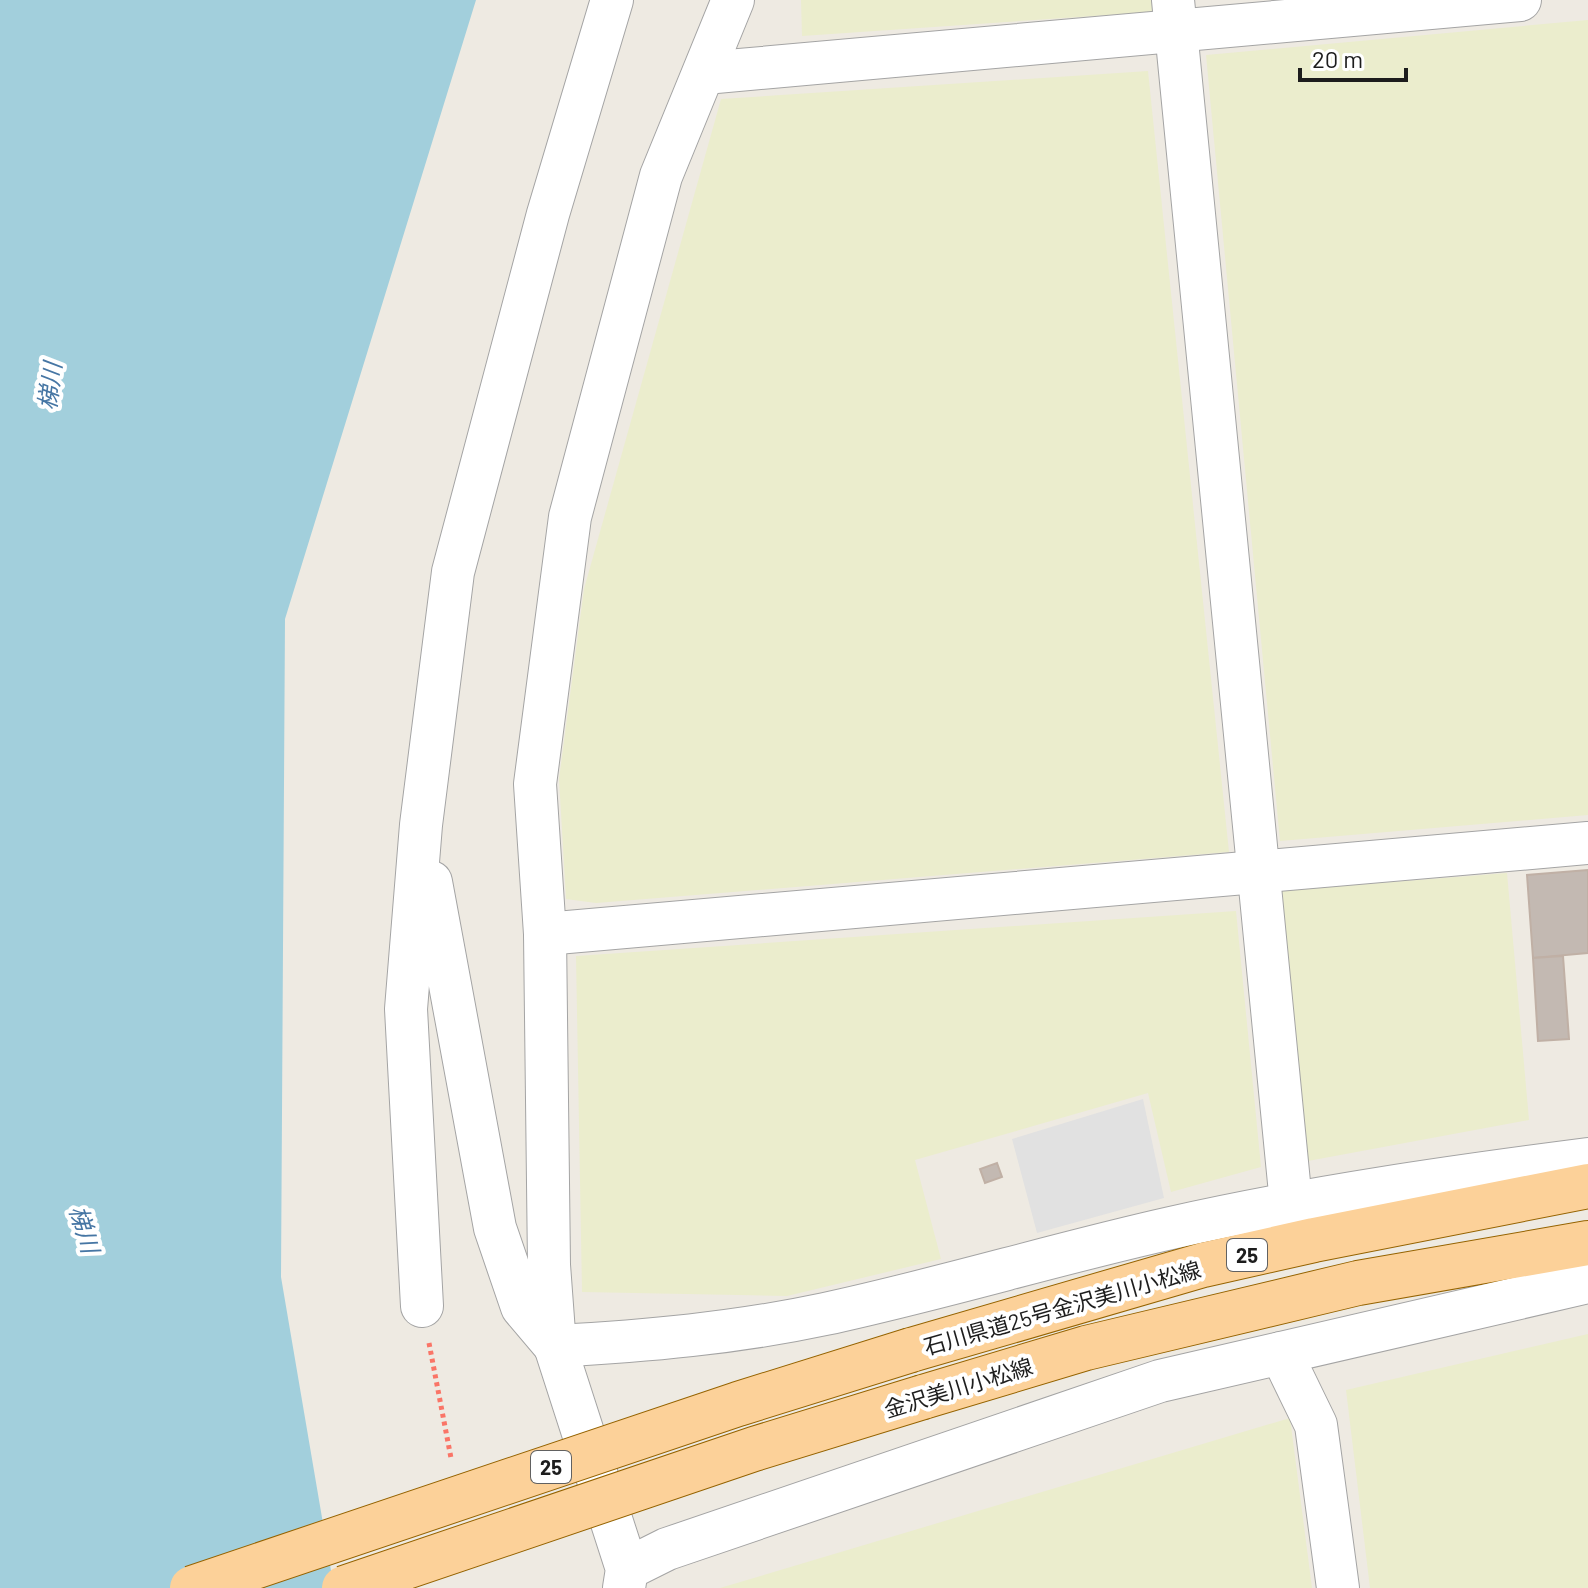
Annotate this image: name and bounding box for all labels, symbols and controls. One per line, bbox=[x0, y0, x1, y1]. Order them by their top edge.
scale bar bbox=[1300, 32, 1406, 82]
text: 20 m bbox=[1312, 44, 1363, 73]
water label: 梯川 bbox=[32, 357, 67, 412]
water label: 梯川 bbox=[64, 1202, 107, 1259]
road number: 25 bbox=[1227, 1239, 1267, 1271]
street label: 石川県道25号金沢美川小松線 bbox=[920, 1255, 1204, 1359]
street label: 金沢美川小松線 bbox=[881, 1352, 1035, 1422]
road number: 25 bbox=[531, 1451, 571, 1483]

